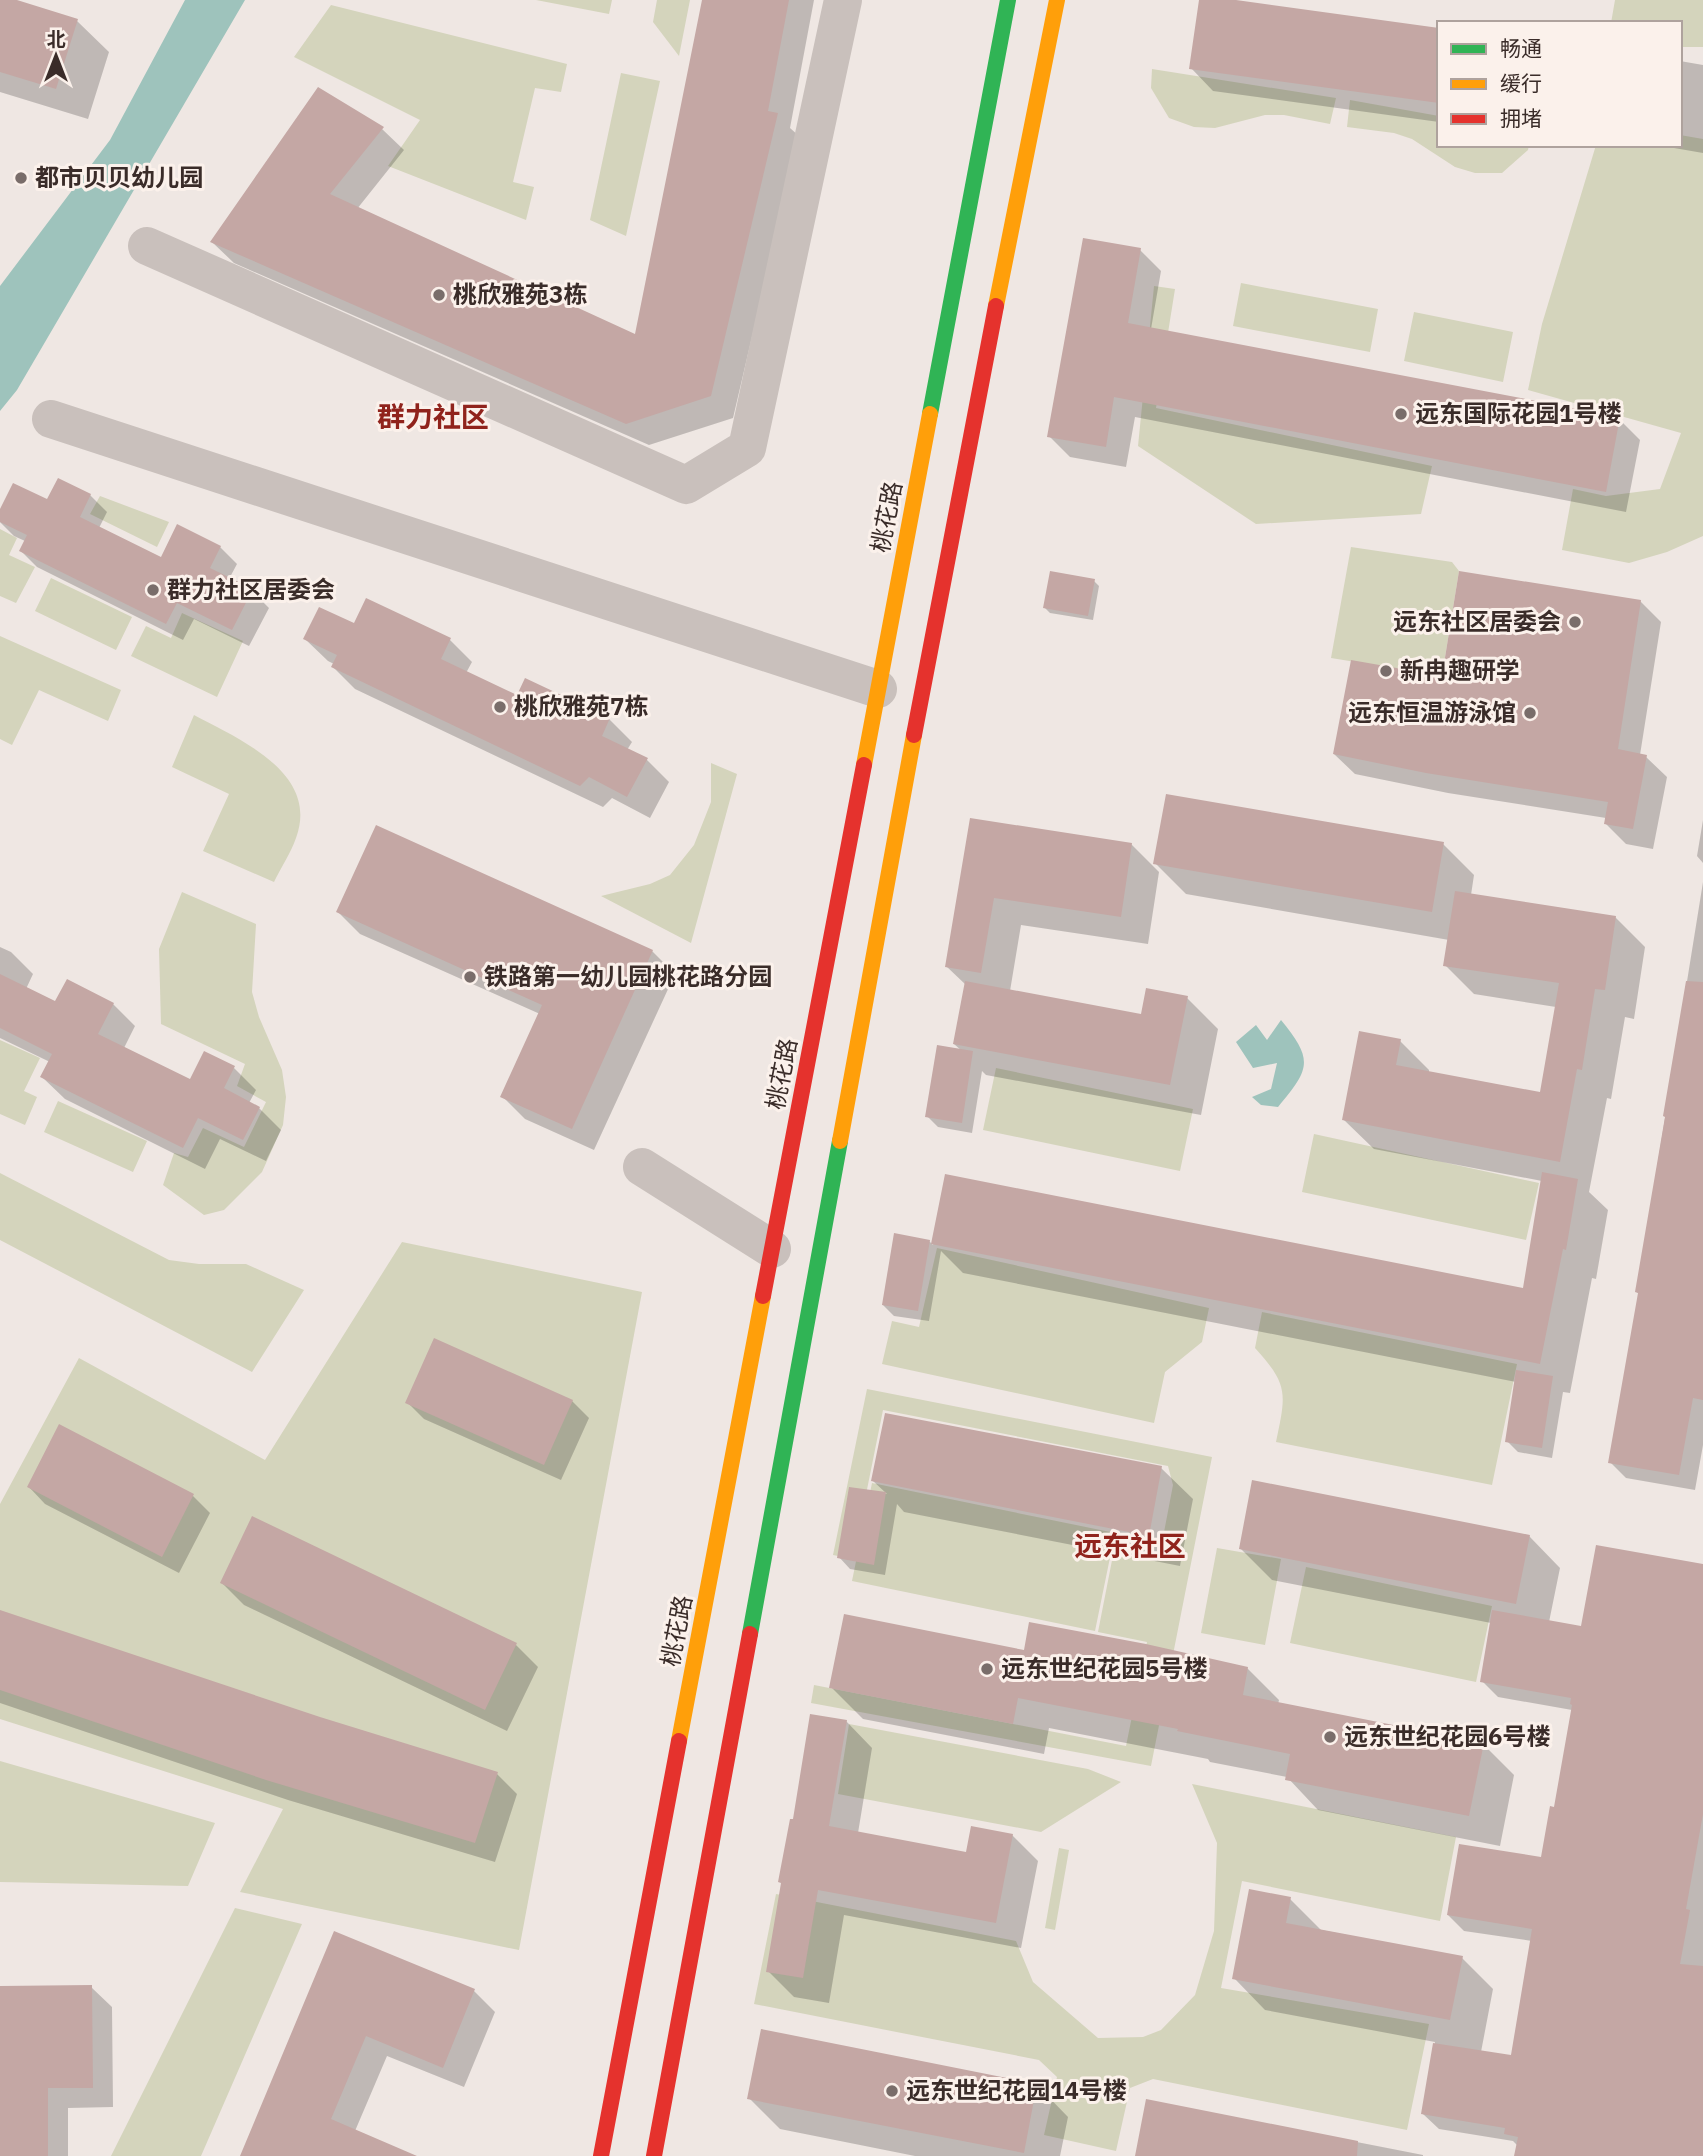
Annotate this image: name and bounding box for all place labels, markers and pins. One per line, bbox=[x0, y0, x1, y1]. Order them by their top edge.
place label: 都市贝贝幼儿园 bbox=[35, 161, 203, 193]
marker: 都市贝贝幼儿园 bbox=[13, 170, 29, 186]
place label: 桃欣雅苑3栋 bbox=[453, 278, 587, 310]
marker: 桃欣雅苑3栋 bbox=[431, 287, 447, 303]
place label: 远东国际花园1号楼 bbox=[1415, 397, 1621, 429]
marker: 远东国际花园1号楼 bbox=[1393, 406, 1409, 422]
place label: 群力社区居委会 bbox=[167, 573, 335, 605]
marker: 群力社区居委会 bbox=[145, 582, 161, 598]
place label: 远东社区居委会 bbox=[1393, 605, 1561, 637]
marker: 远东社区居委会 bbox=[1567, 614, 1583, 630]
place label: 新冉趣研学 bbox=[1400, 654, 1520, 686]
marker: 新冉趣研学 bbox=[1378, 663, 1394, 679]
place label: 桃欣雅苑7栋 bbox=[514, 690, 648, 722]
place label: 远东恒温游泳馆 bbox=[1348, 696, 1516, 728]
marker: 桃欣雅苑7栋 bbox=[492, 699, 508, 715]
marker: 远东恒温游泳馆 bbox=[1522, 705, 1538, 721]
place label: 铁路第一幼儿园桃花路分园 bbox=[484, 960, 772, 992]
marker: 铁路第一幼儿园桃花路分园 bbox=[462, 969, 478, 985]
place label: 远东世纪花园5号楼 bbox=[1001, 1652, 1207, 1684]
marker: 远东世纪花园5号楼 bbox=[979, 1661, 995, 1677]
place label: 远东世纪花园6号楼 bbox=[1344, 1720, 1550, 1752]
marker: 远东世纪花园6号楼 bbox=[1322, 1729, 1338, 1745]
place label: 远东世纪花园14号楼 bbox=[906, 2074, 1127, 2106]
marker: 远东世纪花园14号楼 bbox=[884, 2083, 900, 2099]

